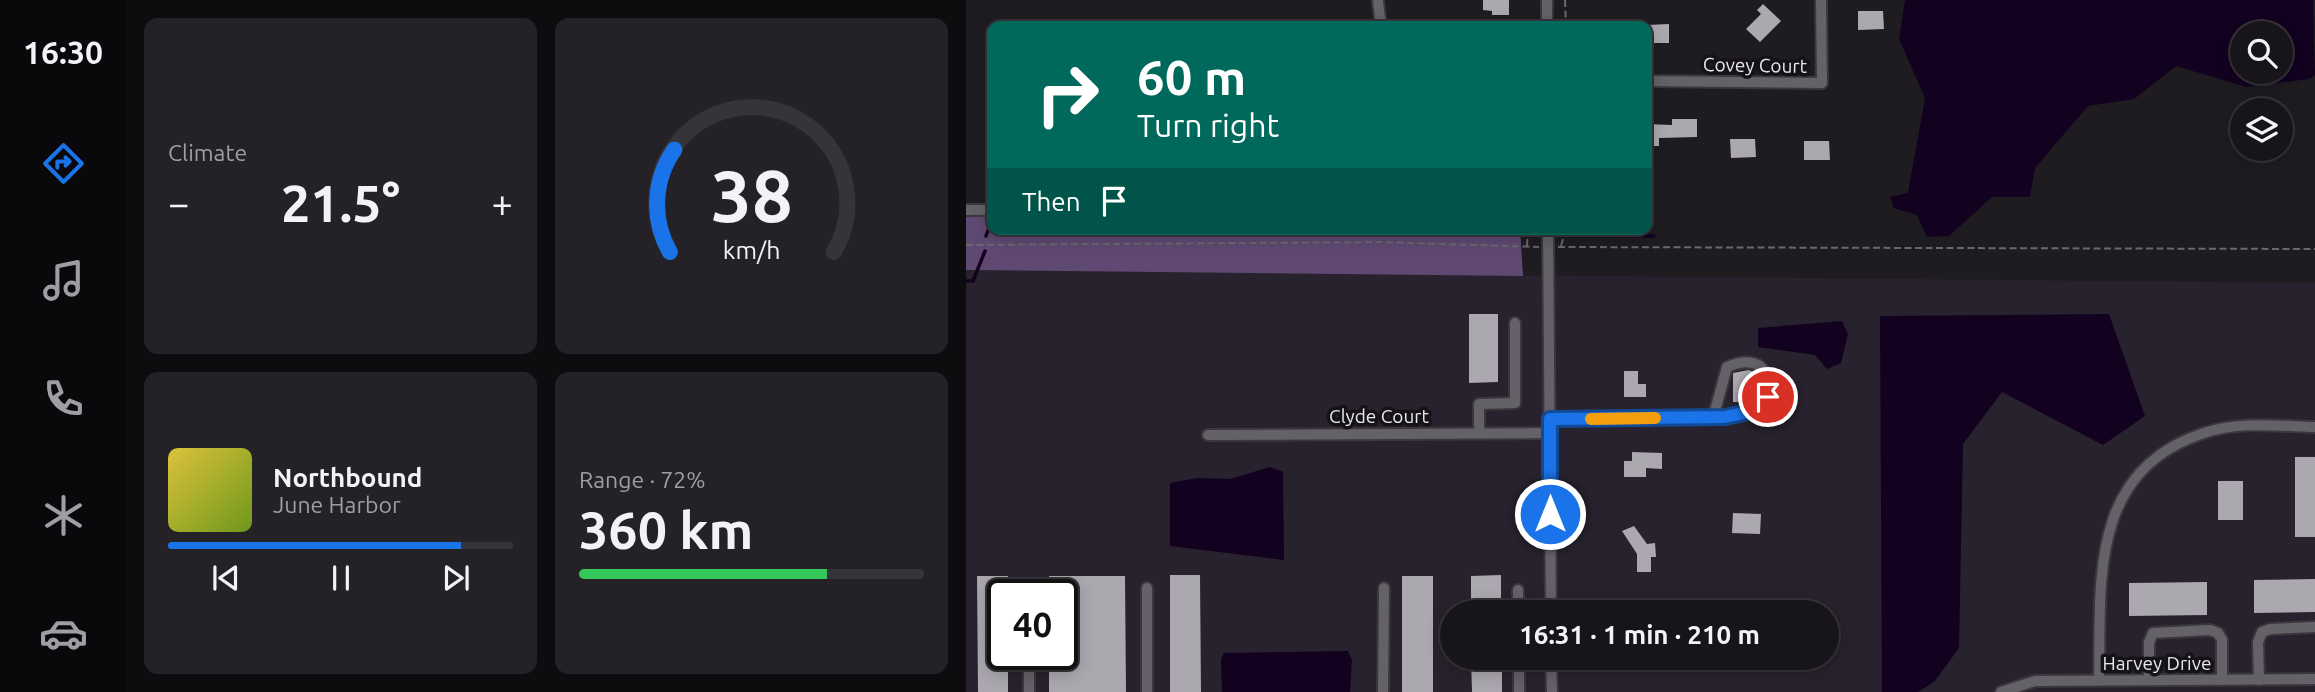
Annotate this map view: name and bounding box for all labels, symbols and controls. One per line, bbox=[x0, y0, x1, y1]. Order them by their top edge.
map controls bbox=[2230, 21, 2293, 161]
button: search bbox=[2230, 21, 2293, 84]
text: 16:30 bbox=[23, 34, 103, 70]
icon: right bbox=[1022, 49, 1113, 140]
text: 60 m bbox=[1137, 49, 1246, 104]
street label: Covey Court bbox=[1703, 53, 1808, 77]
button: layers bbox=[2230, 98, 2293, 161]
text: Turn right bbox=[1137, 107, 1279, 143]
icon: directions bbox=[39, 139, 88, 188]
text: Climate bbox=[168, 140, 247, 165]
text: 38 bbox=[710, 154, 793, 236]
text: 21.5° bbox=[281, 174, 400, 232]
text: − bbox=[168, 182, 189, 224]
text: + bbox=[492, 182, 513, 224]
icon: arrive bbox=[1095, 182, 1133, 220]
text: Then bbox=[1022, 187, 1081, 216]
text: km/h bbox=[723, 236, 780, 264]
icon: music bbox=[39, 256, 88, 305]
pin bbox=[1738, 367, 1798, 427]
icon: phone bbox=[39, 374, 88, 423]
icon: arrive bbox=[1749, 378, 1787, 416]
street label: Clyde Court bbox=[1329, 405, 1429, 427]
text: Northbound bbox=[273, 463, 422, 492]
text: Range · 72% bbox=[579, 467, 706, 492]
position arrow bbox=[1513, 477, 1587, 551]
icon: climate bbox=[39, 491, 88, 540]
text: June Harbor bbox=[273, 492, 401, 517]
text: 360 km bbox=[579, 501, 753, 559]
icon: previous bbox=[207, 559, 245, 597]
icon: pause bbox=[322, 559, 360, 597]
icon: next bbox=[437, 559, 475, 597]
speed limit sign: 40 bbox=[987, 579, 1078, 670]
icon: car bbox=[39, 609, 88, 658]
text: 16:31 · 1 min · 210 m bbox=[1519, 620, 1760, 649]
street label: Harvey Drive bbox=[2103, 652, 2211, 674]

